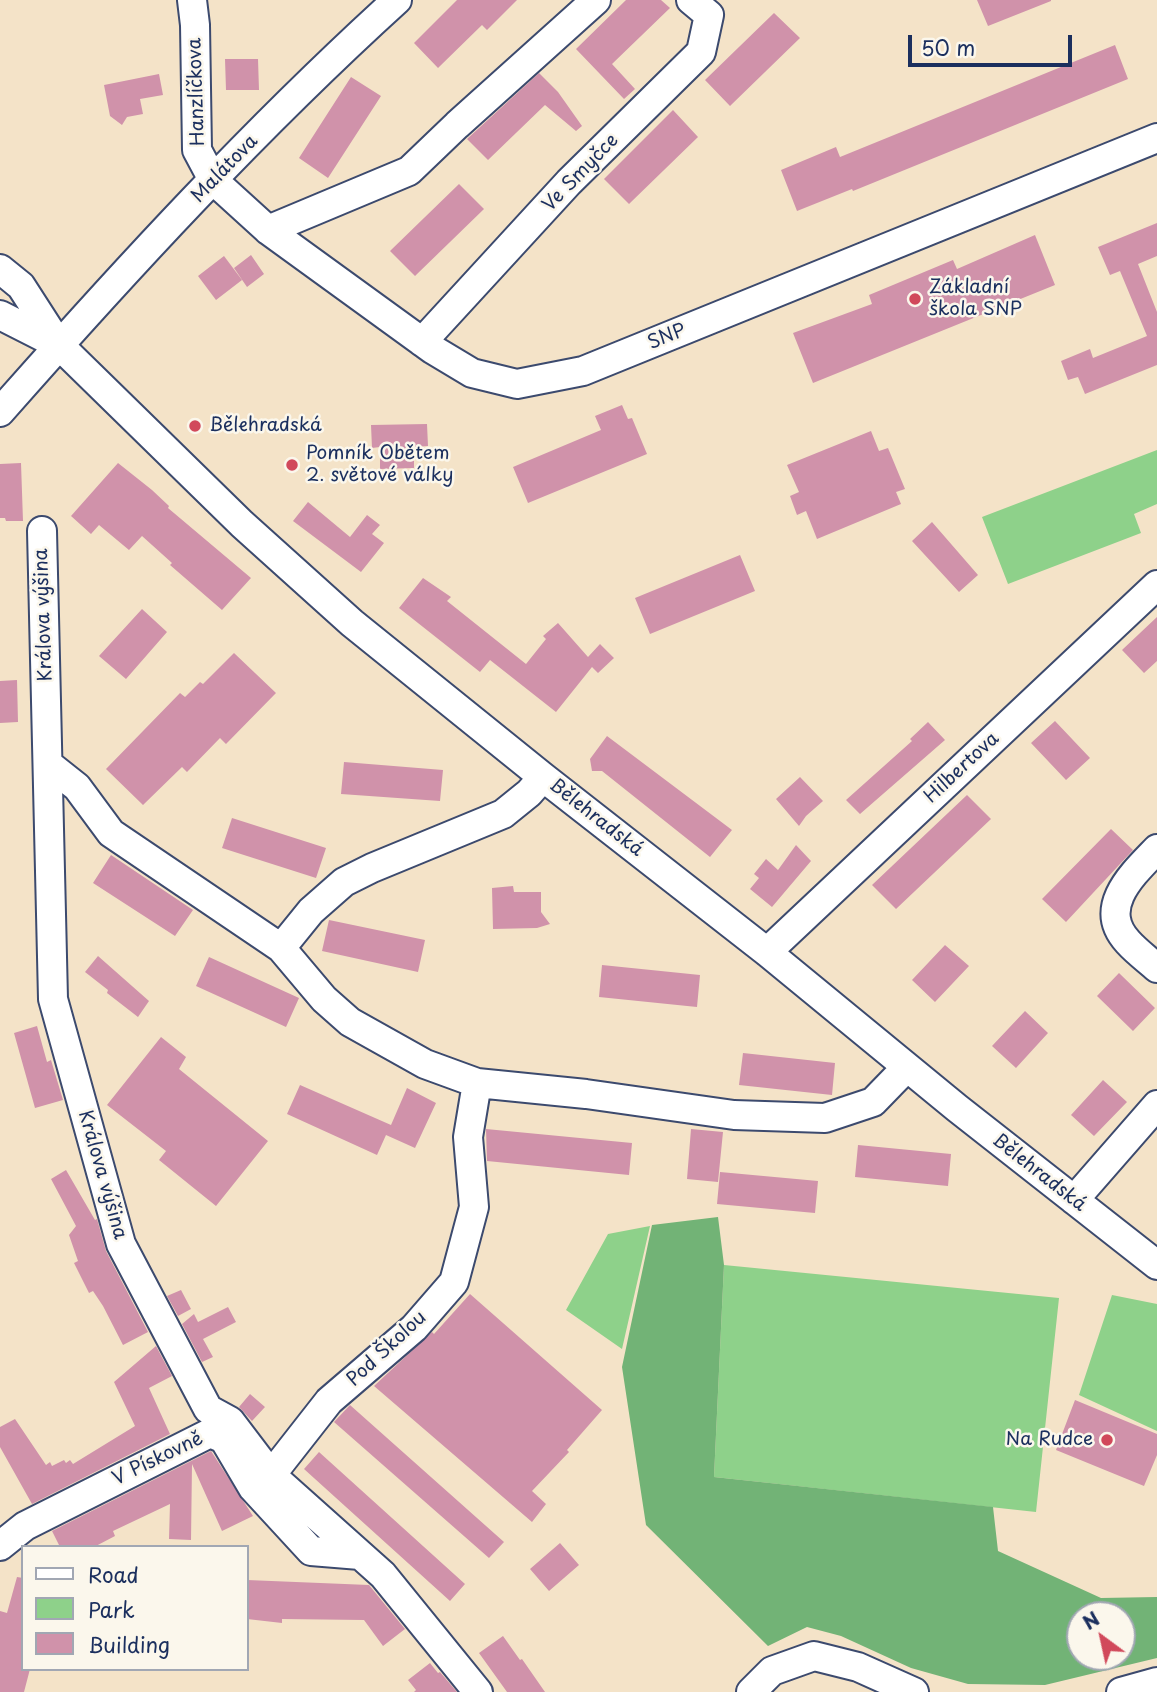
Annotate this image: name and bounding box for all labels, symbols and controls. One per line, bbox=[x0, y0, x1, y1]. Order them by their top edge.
scale bar bbox=[912, 21, 1076, 65]
text: 50 m bbox=[921, 31, 975, 63]
street label: Hanzlíčkova bbox=[184, 37, 210, 147]
street label: Ve Smyčce bbox=[538, 129, 624, 217]
street label: Malátova bbox=[187, 130, 263, 208]
place label: Základní škola SNP bbox=[929, 277, 1022, 321]
marker: Základní škola SNP bbox=[907, 291, 923, 307]
street label: SNP bbox=[645, 319, 689, 355]
place label: Bělehradská bbox=[209, 415, 322, 437]
marker: Bělehradská bbox=[187, 418, 203, 434]
place label: Pomník Obětem 2. světové války bbox=[306, 443, 454, 487]
marker: Pomník Obětem 2. světové války bbox=[284, 457, 300, 473]
street label: Králova výšina bbox=[30, 548, 58, 682]
street label: Hilbertova bbox=[920, 728, 1004, 808]
street label: Bělehradská bbox=[545, 774, 647, 862]
street label: Králova výšina bbox=[73, 1108, 131, 1242]
street label: Bělehradská bbox=[988, 1129, 1090, 1217]
street label: Pod Školou bbox=[343, 1307, 431, 1391]
street label: V Pískovně bbox=[109, 1427, 207, 1491]
place label: Na Rudce bbox=[1005, 1429, 1093, 1451]
marker: Na Rudce bbox=[1099, 1432, 1115, 1448]
legend bbox=[21, 1545, 248, 1671]
text: Road bbox=[88, 1558, 139, 1590]
text: Park bbox=[88, 1593, 135, 1625]
north arrow bbox=[1066, 1601, 1136, 1671]
text: N bbox=[1077, 1604, 1105, 1636]
text: Building bbox=[88, 1628, 170, 1660]

